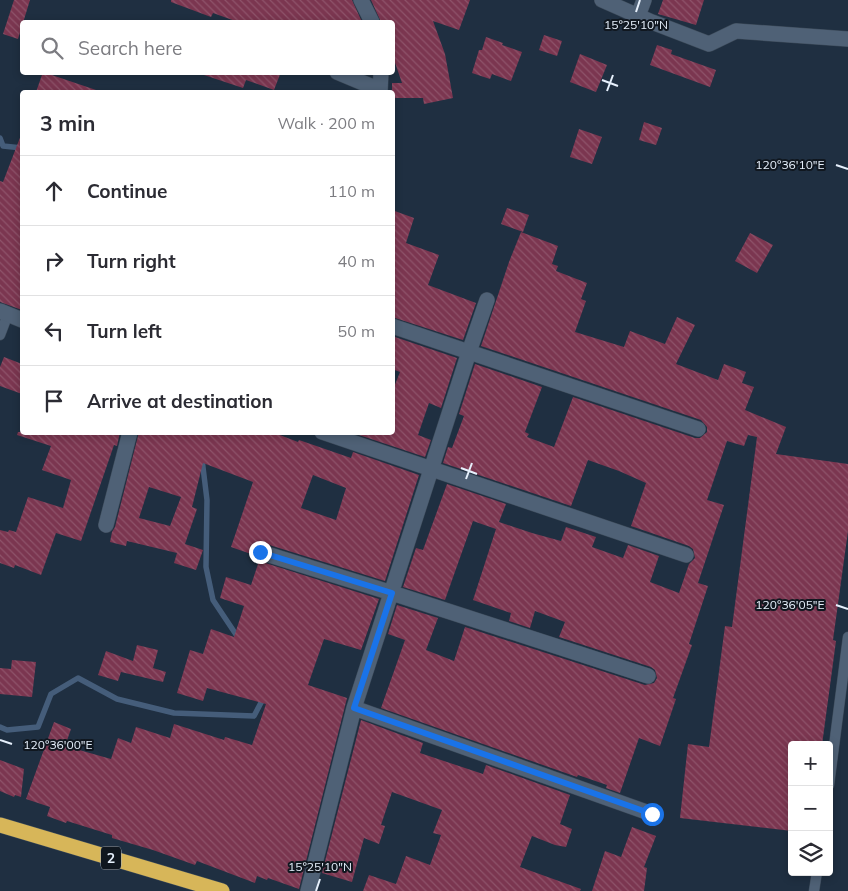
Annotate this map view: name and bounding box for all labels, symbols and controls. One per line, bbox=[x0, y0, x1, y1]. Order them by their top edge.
text: 15°25'10"N bbox=[604, 17, 668, 32]
search box bbox=[20, 20, 395, 75]
icon: search bbox=[38, 34, 66, 62]
text: Search here bbox=[78, 36, 182, 60]
text: 3 min bbox=[40, 110, 95, 136]
text: Walk · 200 m bbox=[277, 113, 375, 133]
text: 120°36'10"E bbox=[755, 157, 825, 172]
icon: ahead bbox=[40, 177, 68, 205]
text: Continue bbox=[87, 179, 167, 203]
text: 110 m bbox=[328, 181, 375, 201]
icon: right bbox=[40, 247, 68, 275]
text: Turn right bbox=[87, 249, 176, 273]
text: 40 m bbox=[338, 251, 375, 271]
icon: left bbox=[40, 317, 68, 345]
text: Turn left bbox=[87, 319, 162, 343]
text: 50 m bbox=[338, 321, 375, 341]
icon: arrive bbox=[40, 387, 68, 415]
text: Arrive at destination bbox=[87, 389, 273, 413]
route end bbox=[249, 541, 272, 564]
text: 120°36'05"E bbox=[755, 597, 825, 612]
text: 120°36'00"E bbox=[23, 737, 93, 752]
map controls bbox=[788, 741, 833, 876]
button: + bbox=[788, 741, 833, 786]
button: − bbox=[788, 786, 833, 831]
route start bbox=[641, 803, 664, 826]
button: layers bbox=[788, 831, 833, 876]
road number: 2 bbox=[101, 846, 121, 870]
text: 15°25'10"N bbox=[288, 859, 352, 874]

